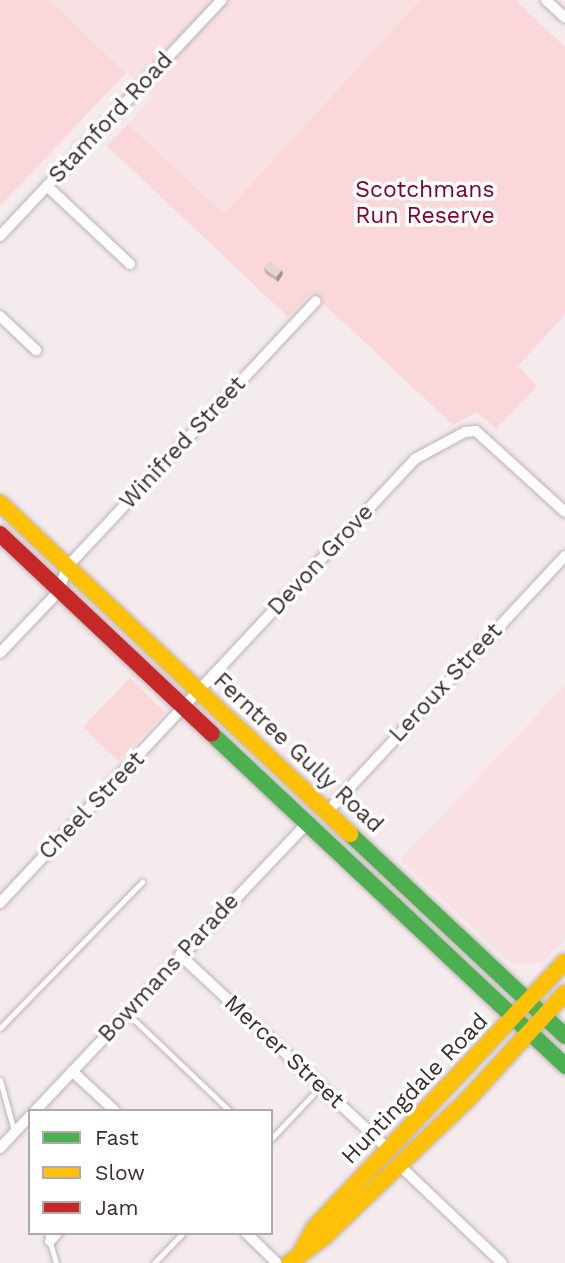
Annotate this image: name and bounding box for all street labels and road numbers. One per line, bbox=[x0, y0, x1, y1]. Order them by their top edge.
street label: Stamford Road bbox=[43, 47, 179, 189]
street label: Winifred Street bbox=[114, 371, 252, 515]
street label: Devon Grove bbox=[262, 499, 380, 621]
street label: Leroux Street bbox=[384, 618, 508, 748]
street label: Ferntree Gully Road bbox=[207, 667, 389, 839]
street label: Cheel Street bbox=[33, 746, 151, 866]
street label: Bowmans Parade bbox=[93, 888, 245, 1048]
street label: Mercer Street bbox=[218, 989, 350, 1115]
street label: Huntingdale Road bbox=[336, 1008, 494, 1170]

